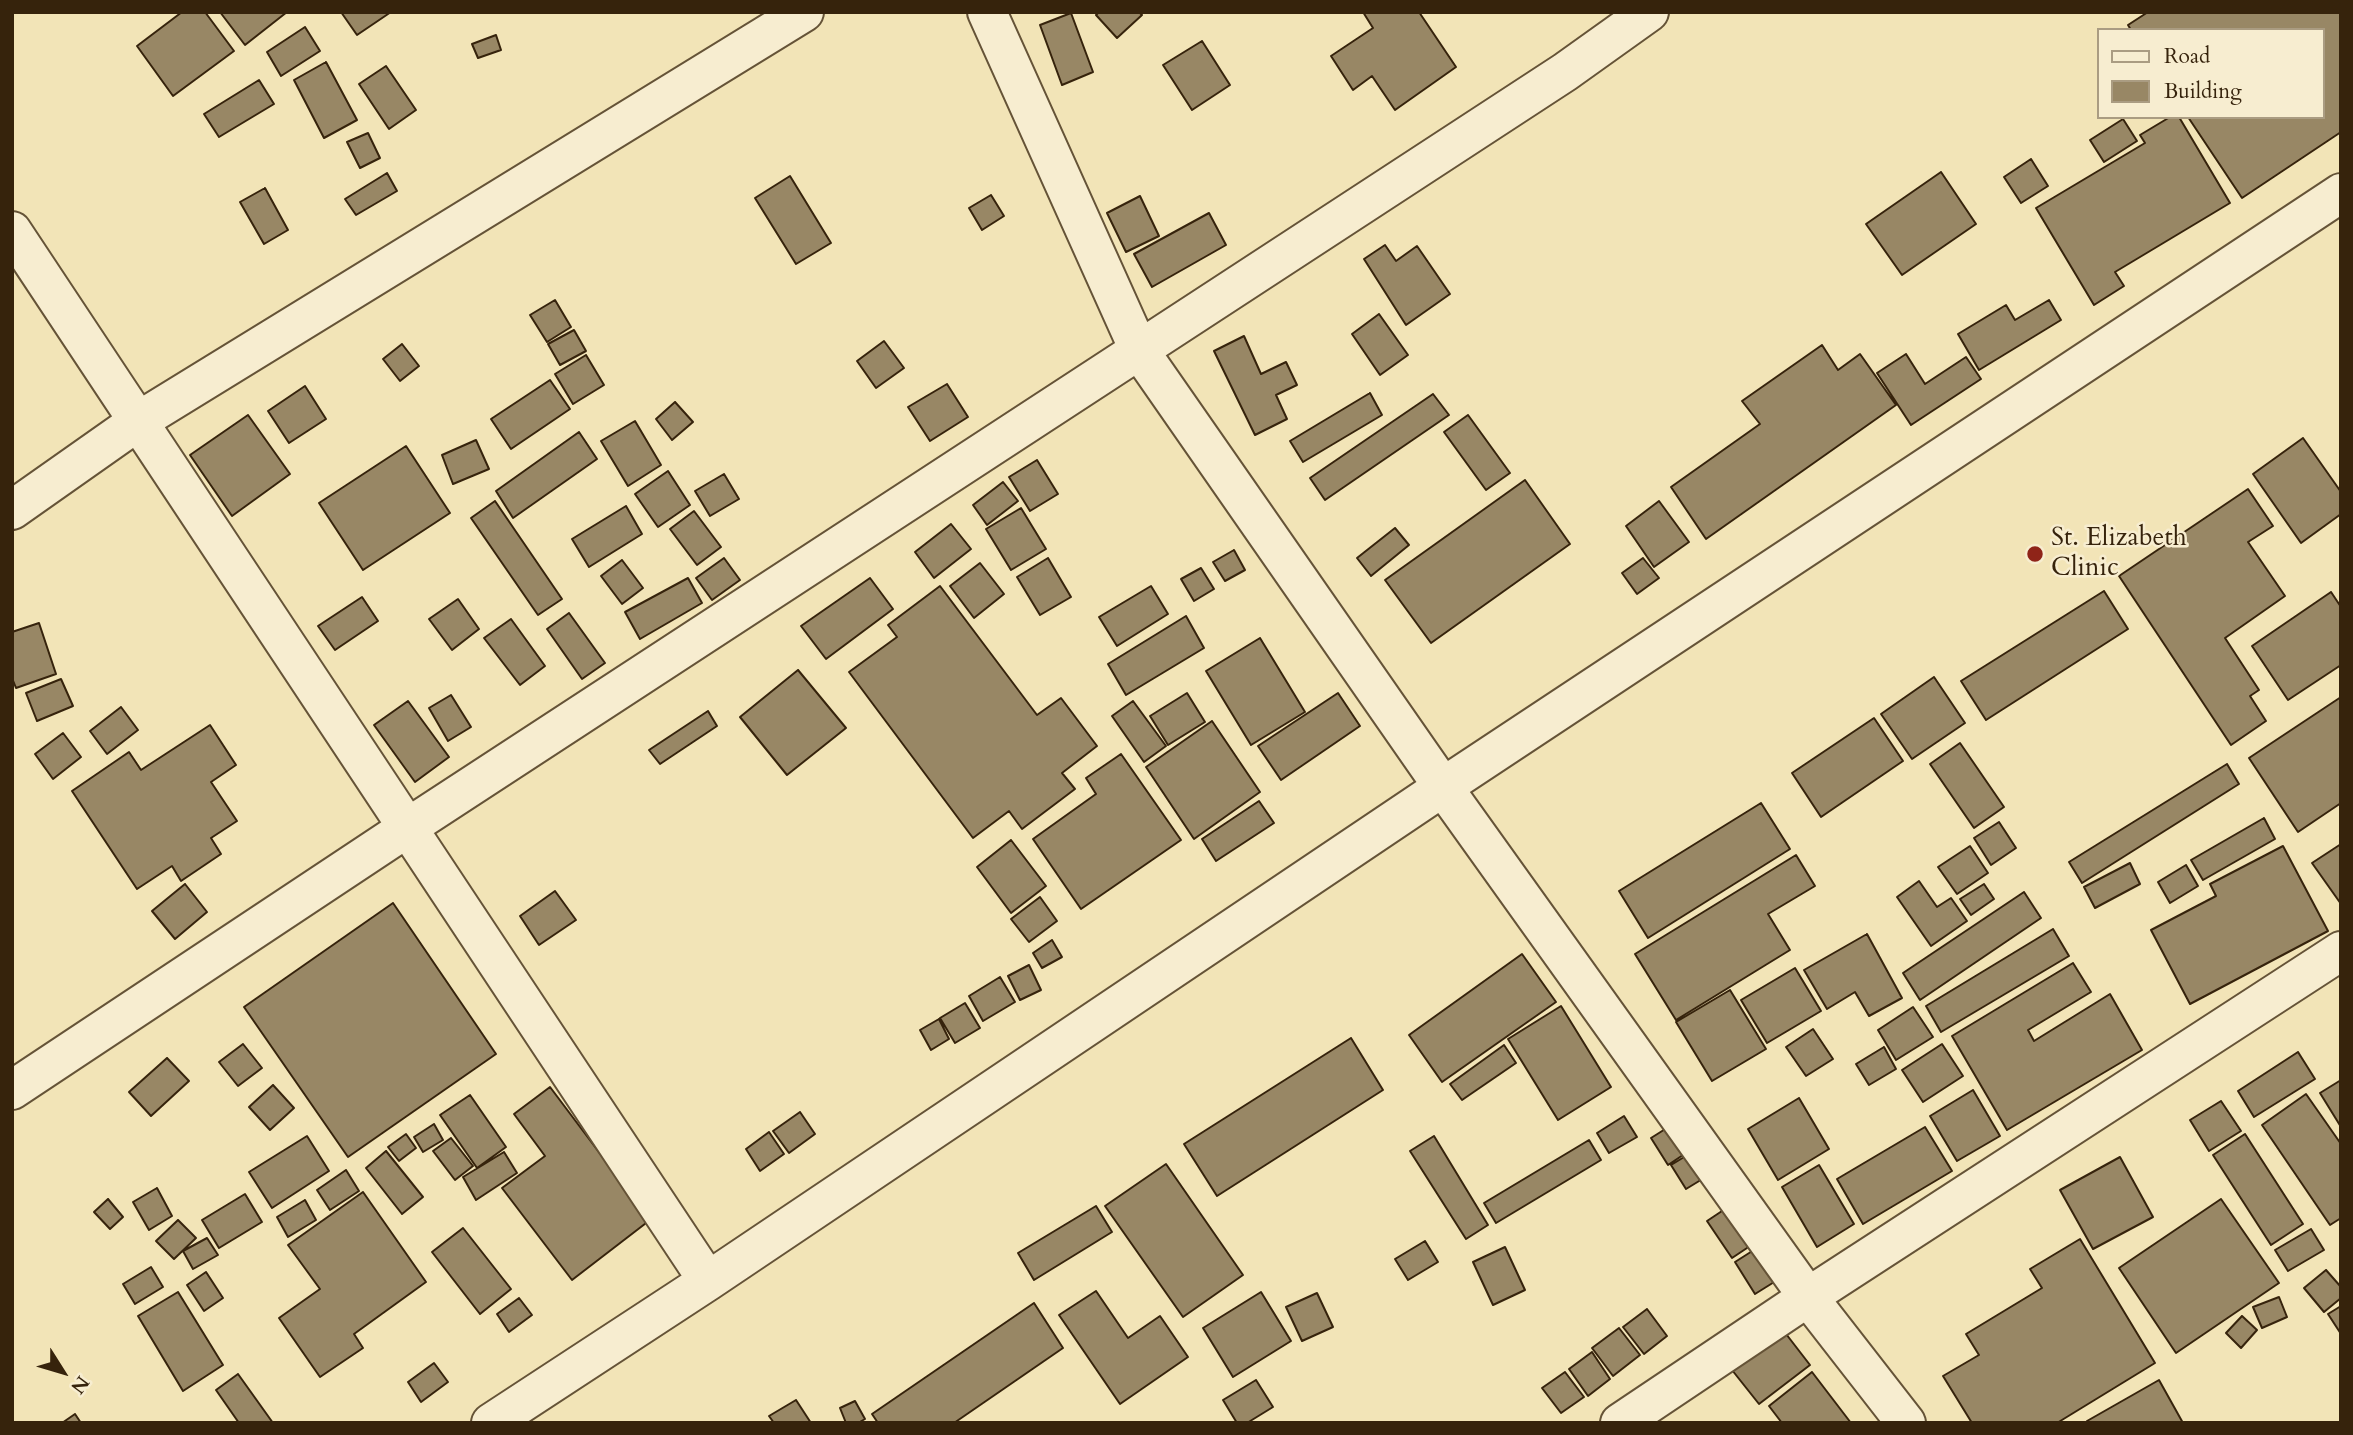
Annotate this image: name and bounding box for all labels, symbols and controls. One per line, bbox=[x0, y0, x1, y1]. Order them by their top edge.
legend bbox=[2098, 28, 2325, 119]
text: Road bbox=[2164, 42, 2210, 71]
text: Building bbox=[2164, 77, 2242, 106]
place label: St. Elizabeth Clinic bbox=[2051, 523, 2187, 584]
marker: St. Elizabeth Clinic bbox=[2025, 544, 2045, 564]
north arrow bbox=[28, 1337, 98, 1407]
text: N bbox=[64, 1370, 95, 1399]

